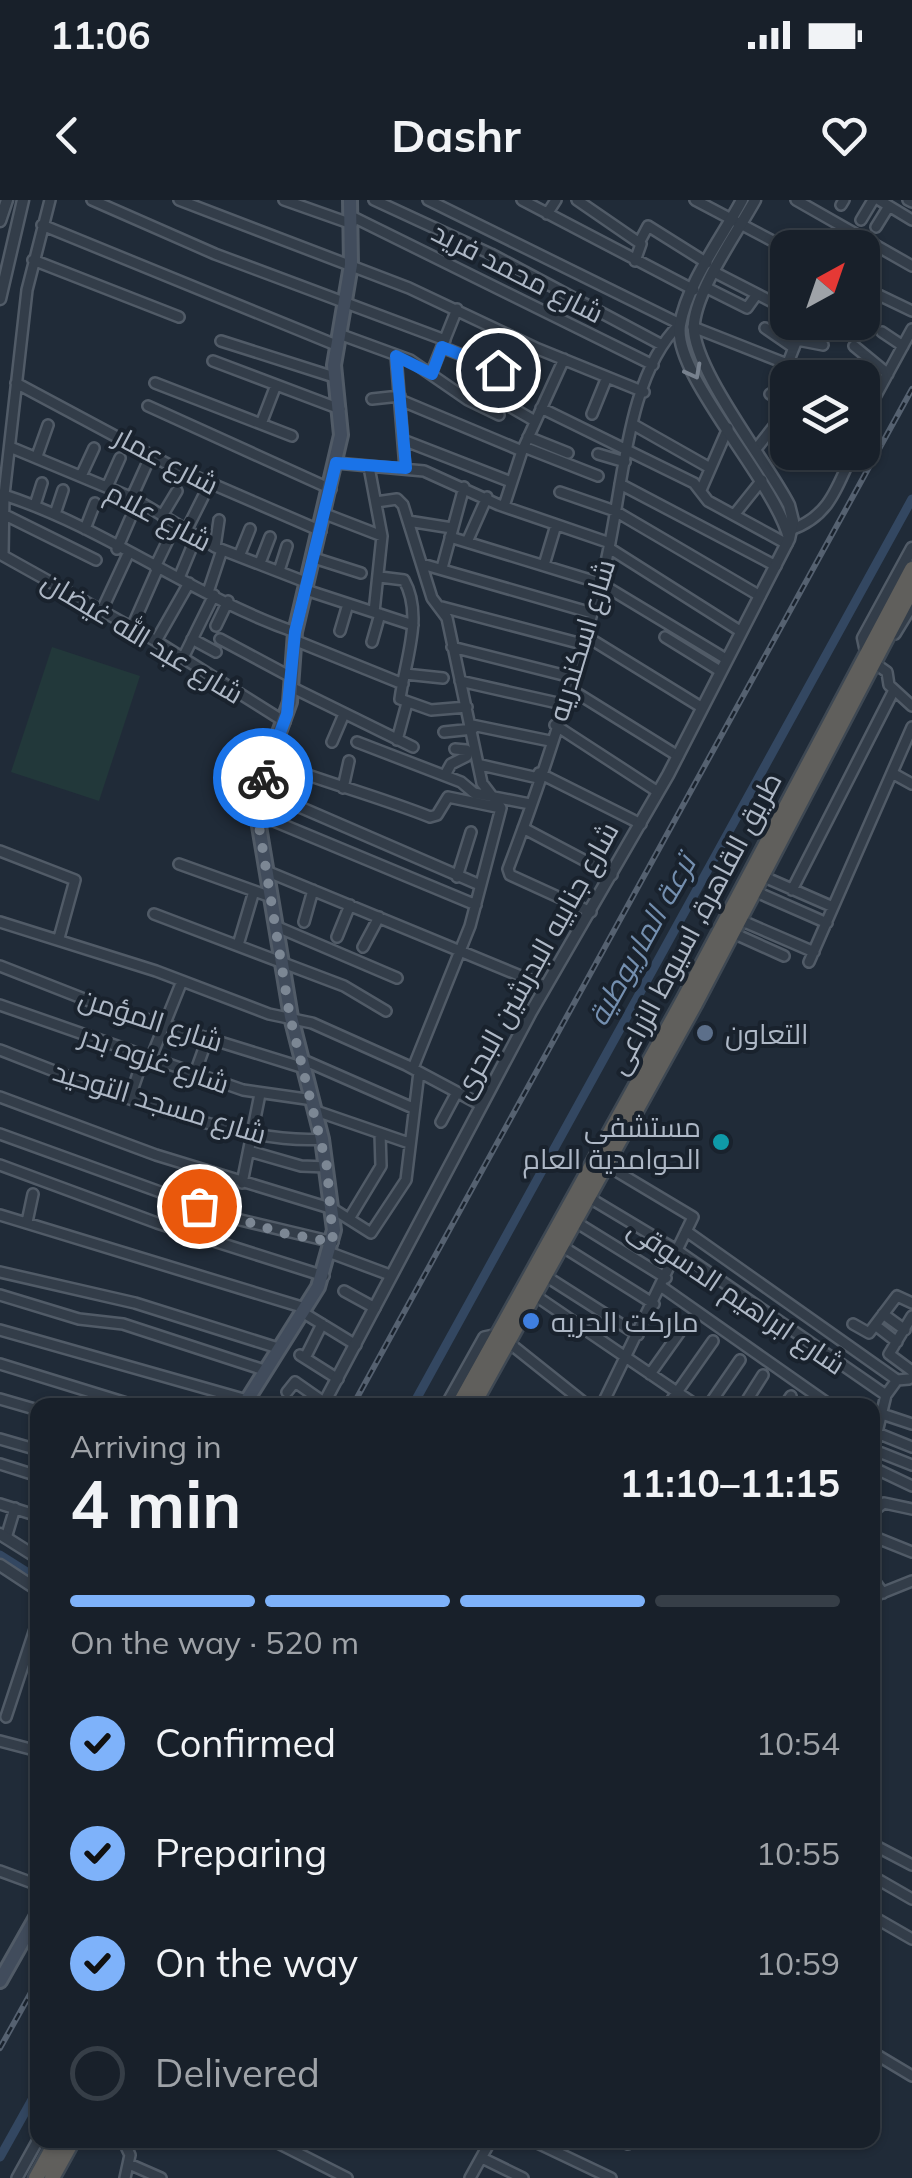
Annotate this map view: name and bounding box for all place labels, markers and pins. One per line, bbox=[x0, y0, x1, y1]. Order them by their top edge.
pin bbox=[456, 328, 541, 413]
place label: التعاون bbox=[725, 1016, 808, 1051]
marker: التعاون bbox=[694, 1022, 716, 1044]
place label: مستشفى الحوامدية العام bbox=[522, 1109, 701, 1179]
marker: مستشفى الحوامدية العام bbox=[710, 1131, 732, 1153]
pin bbox=[157, 1164, 242, 1249]
place label: ماركت الحريه bbox=[551, 1304, 699, 1339]
marker: ماركت الحريه bbox=[520, 1310, 542, 1332]

